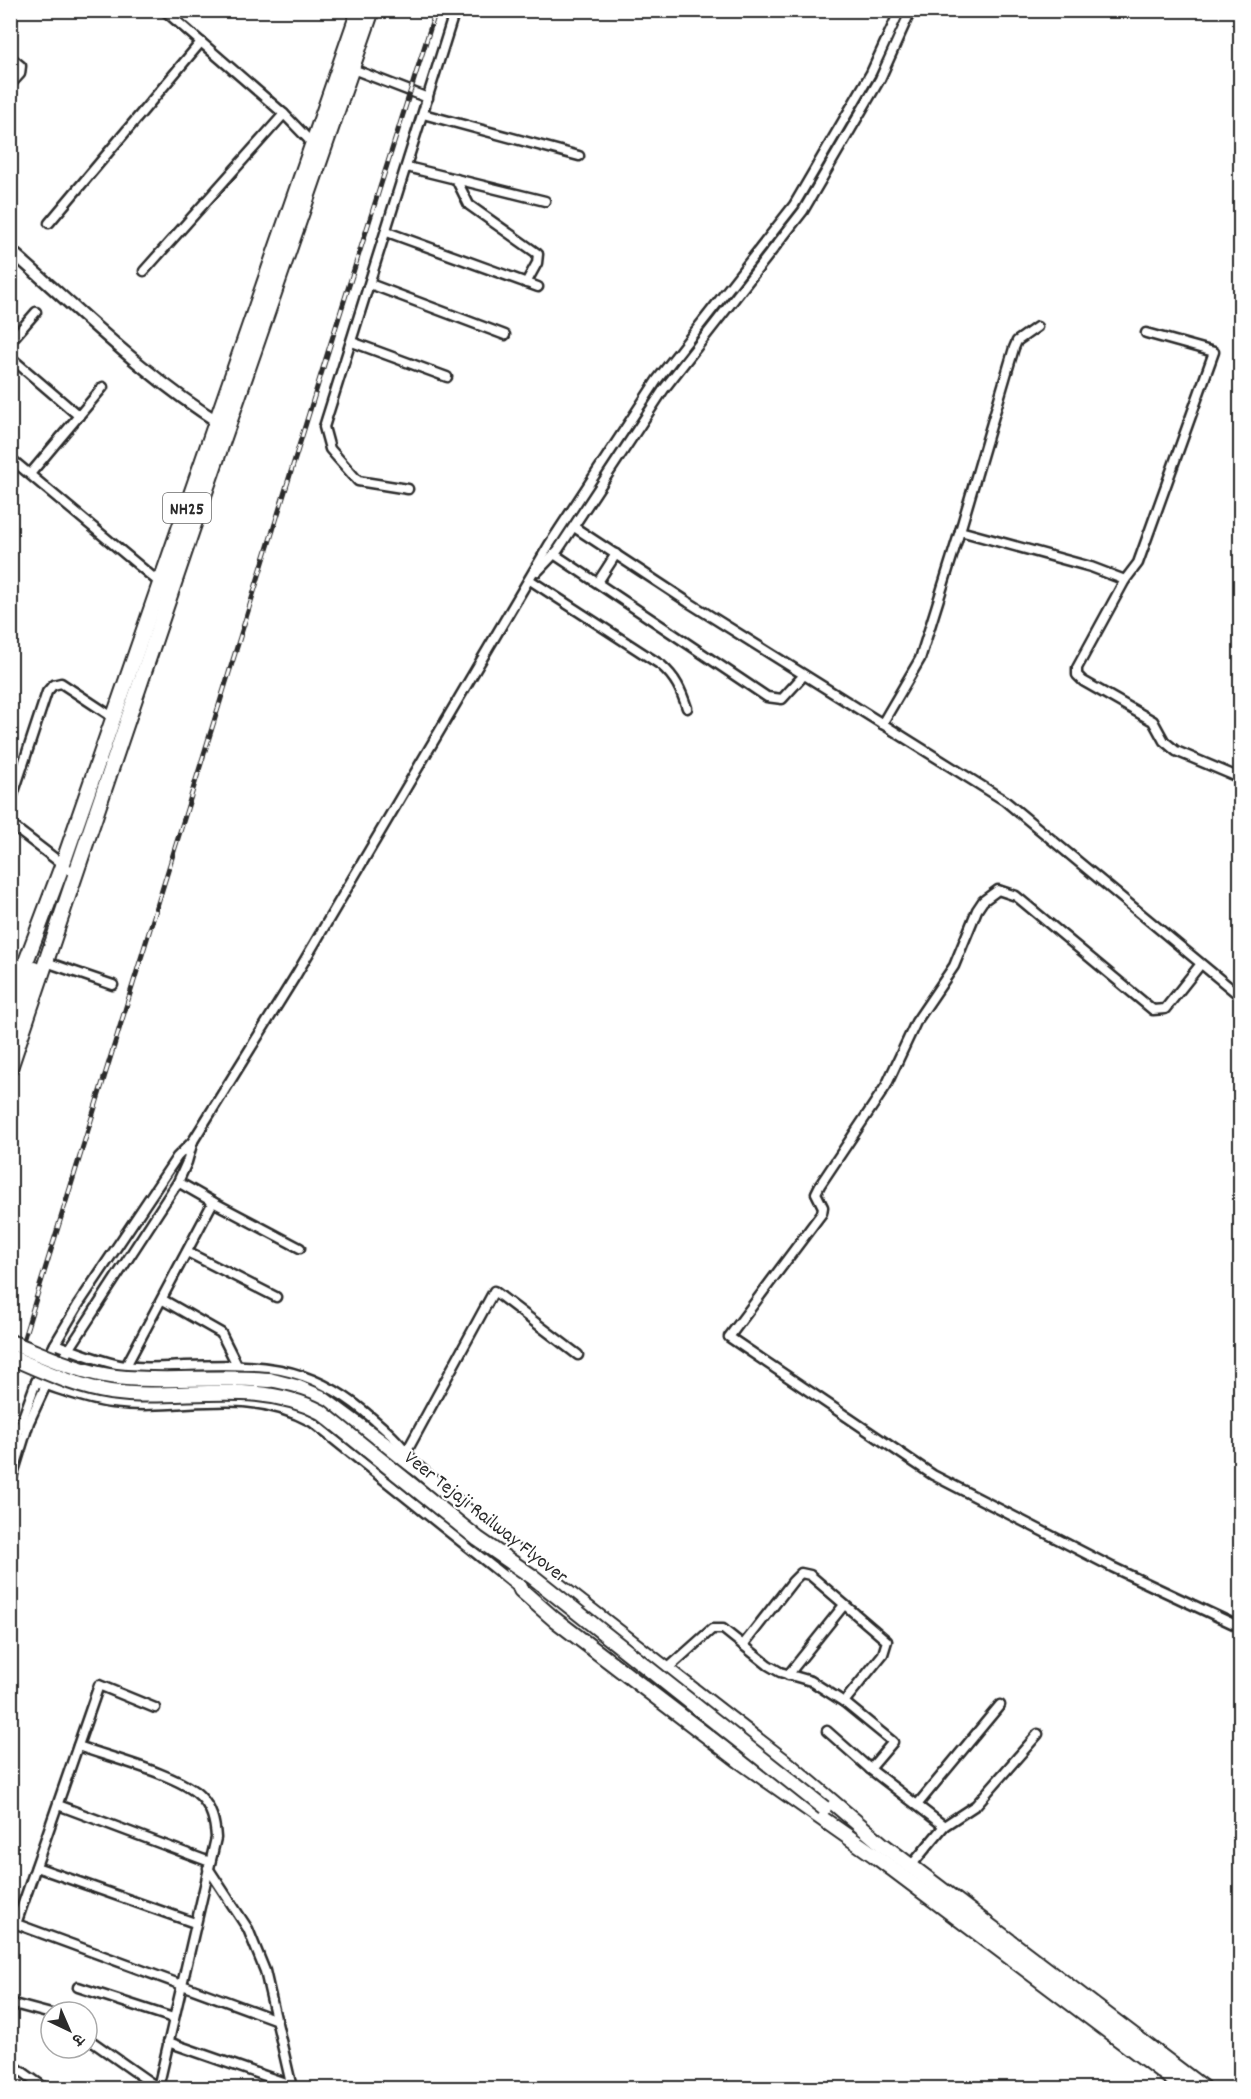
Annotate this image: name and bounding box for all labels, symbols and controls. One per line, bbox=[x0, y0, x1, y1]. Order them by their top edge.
road number: NH25 bbox=[163, 493, 211, 523]
street label: Veer Tejaji Railway Flyover bbox=[397, 1445, 574, 1592]
north arrow bbox=[39, 2000, 99, 2060]
text: उ bbox=[66, 2027, 90, 2051]

